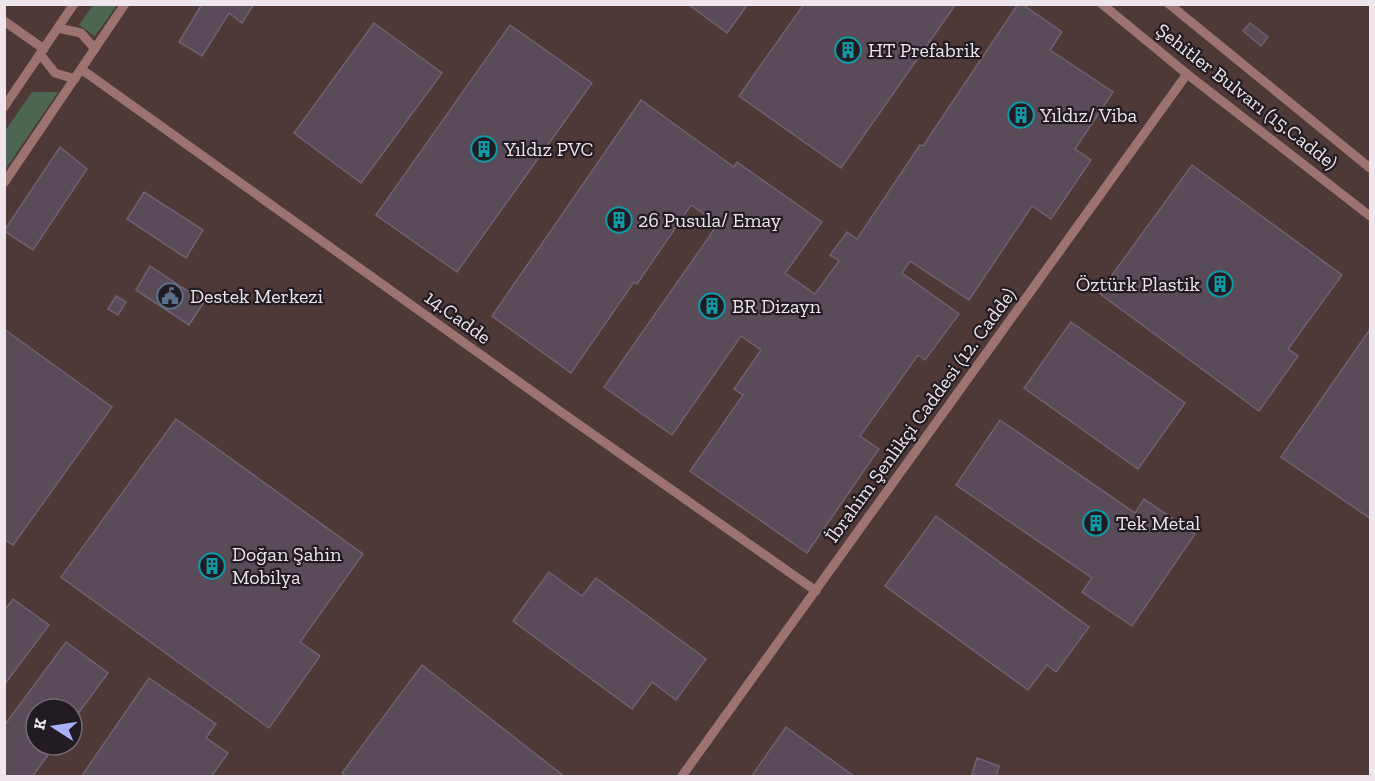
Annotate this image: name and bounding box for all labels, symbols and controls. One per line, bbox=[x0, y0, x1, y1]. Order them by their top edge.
street label: Şehitler Bulvarı (15.Cadde) bbox=[1152, 18, 1342, 174]
building icon: HT Prefabrik bbox=[833, 35, 863, 65]
place label: HT Prefabrik bbox=[868, 38, 981, 62]
building icon: Yıldız/ Viba bbox=[1006, 100, 1036, 130]
place label: Yıldız/ Viba bbox=[1039, 103, 1137, 127]
building icon: Yıldız PVC bbox=[469, 134, 499, 164]
place label: Yıldız PVC bbox=[503, 137, 593, 161]
building icon: 26 Pusula/ Emay bbox=[604, 205, 634, 235]
place label: 26 Pusula/ Emay bbox=[638, 208, 782, 232]
building icon: Öztürk Plastik bbox=[1205, 269, 1235, 299]
place label: Öztürk Plastik bbox=[1076, 272, 1201, 296]
public building icon: Destek Merkezi bbox=[155, 281, 185, 311]
street label: İbrahim Şenlikçi Caddesi (12. Cadde) bbox=[820, 283, 1020, 547]
place label: Destek Merkezi bbox=[190, 284, 324, 308]
street label: 14.Cadde bbox=[420, 285, 496, 349]
building icon: BR Dizayn bbox=[697, 291, 727, 321]
place label: BR Dizayn bbox=[732, 294, 821, 318]
building icon: Tek Metal bbox=[1081, 508, 1111, 538]
place label: Tek Metal bbox=[1116, 511, 1200, 535]
place label: Doğan Şahin Mobilya bbox=[232, 542, 342, 589]
building icon: Doğan Şahin Mobilya bbox=[197, 551, 227, 581]
north arrow bbox=[24, 697, 84, 757]
text: K bbox=[29, 717, 50, 731]

